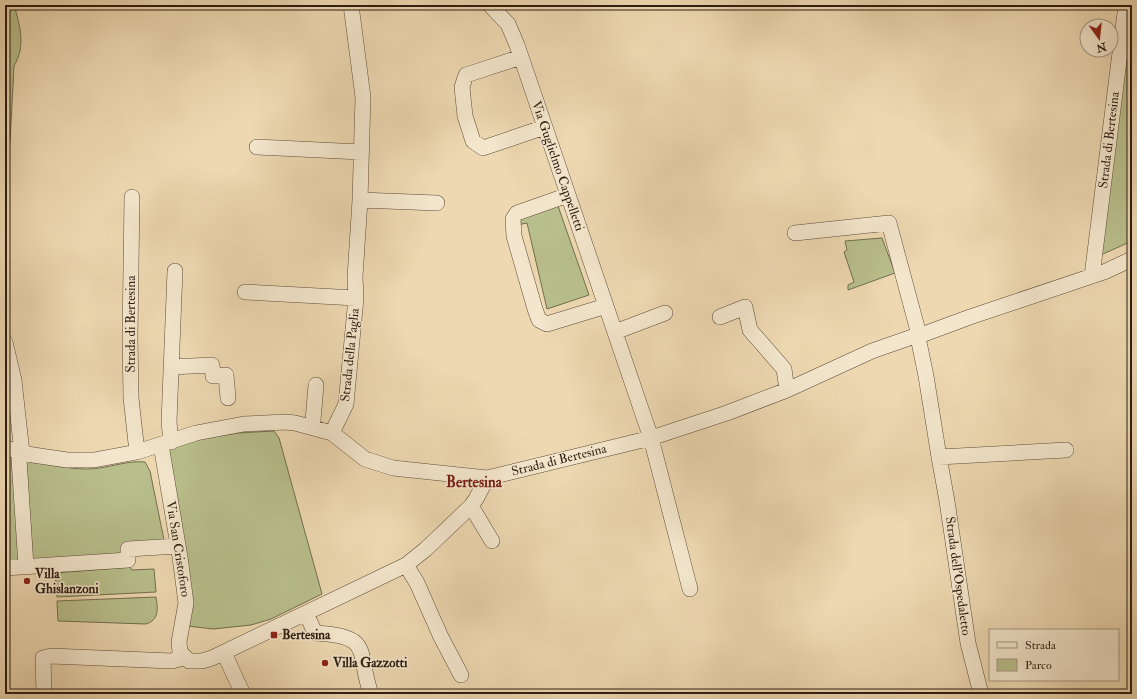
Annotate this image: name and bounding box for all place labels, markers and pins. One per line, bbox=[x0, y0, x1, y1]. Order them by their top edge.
place label: Villa Ghislanzoni bbox=[34, 566, 99, 597]
marker: Villa Ghislanzoni bbox=[22, 576, 32, 586]
place label: Bertesina bbox=[282, 627, 331, 643]
marker: Bertesina bbox=[269, 630, 279, 640]
place label: Villa Gazzotti bbox=[332, 655, 408, 671]
marker: Villa Gazzotti bbox=[320, 658, 330, 668]

